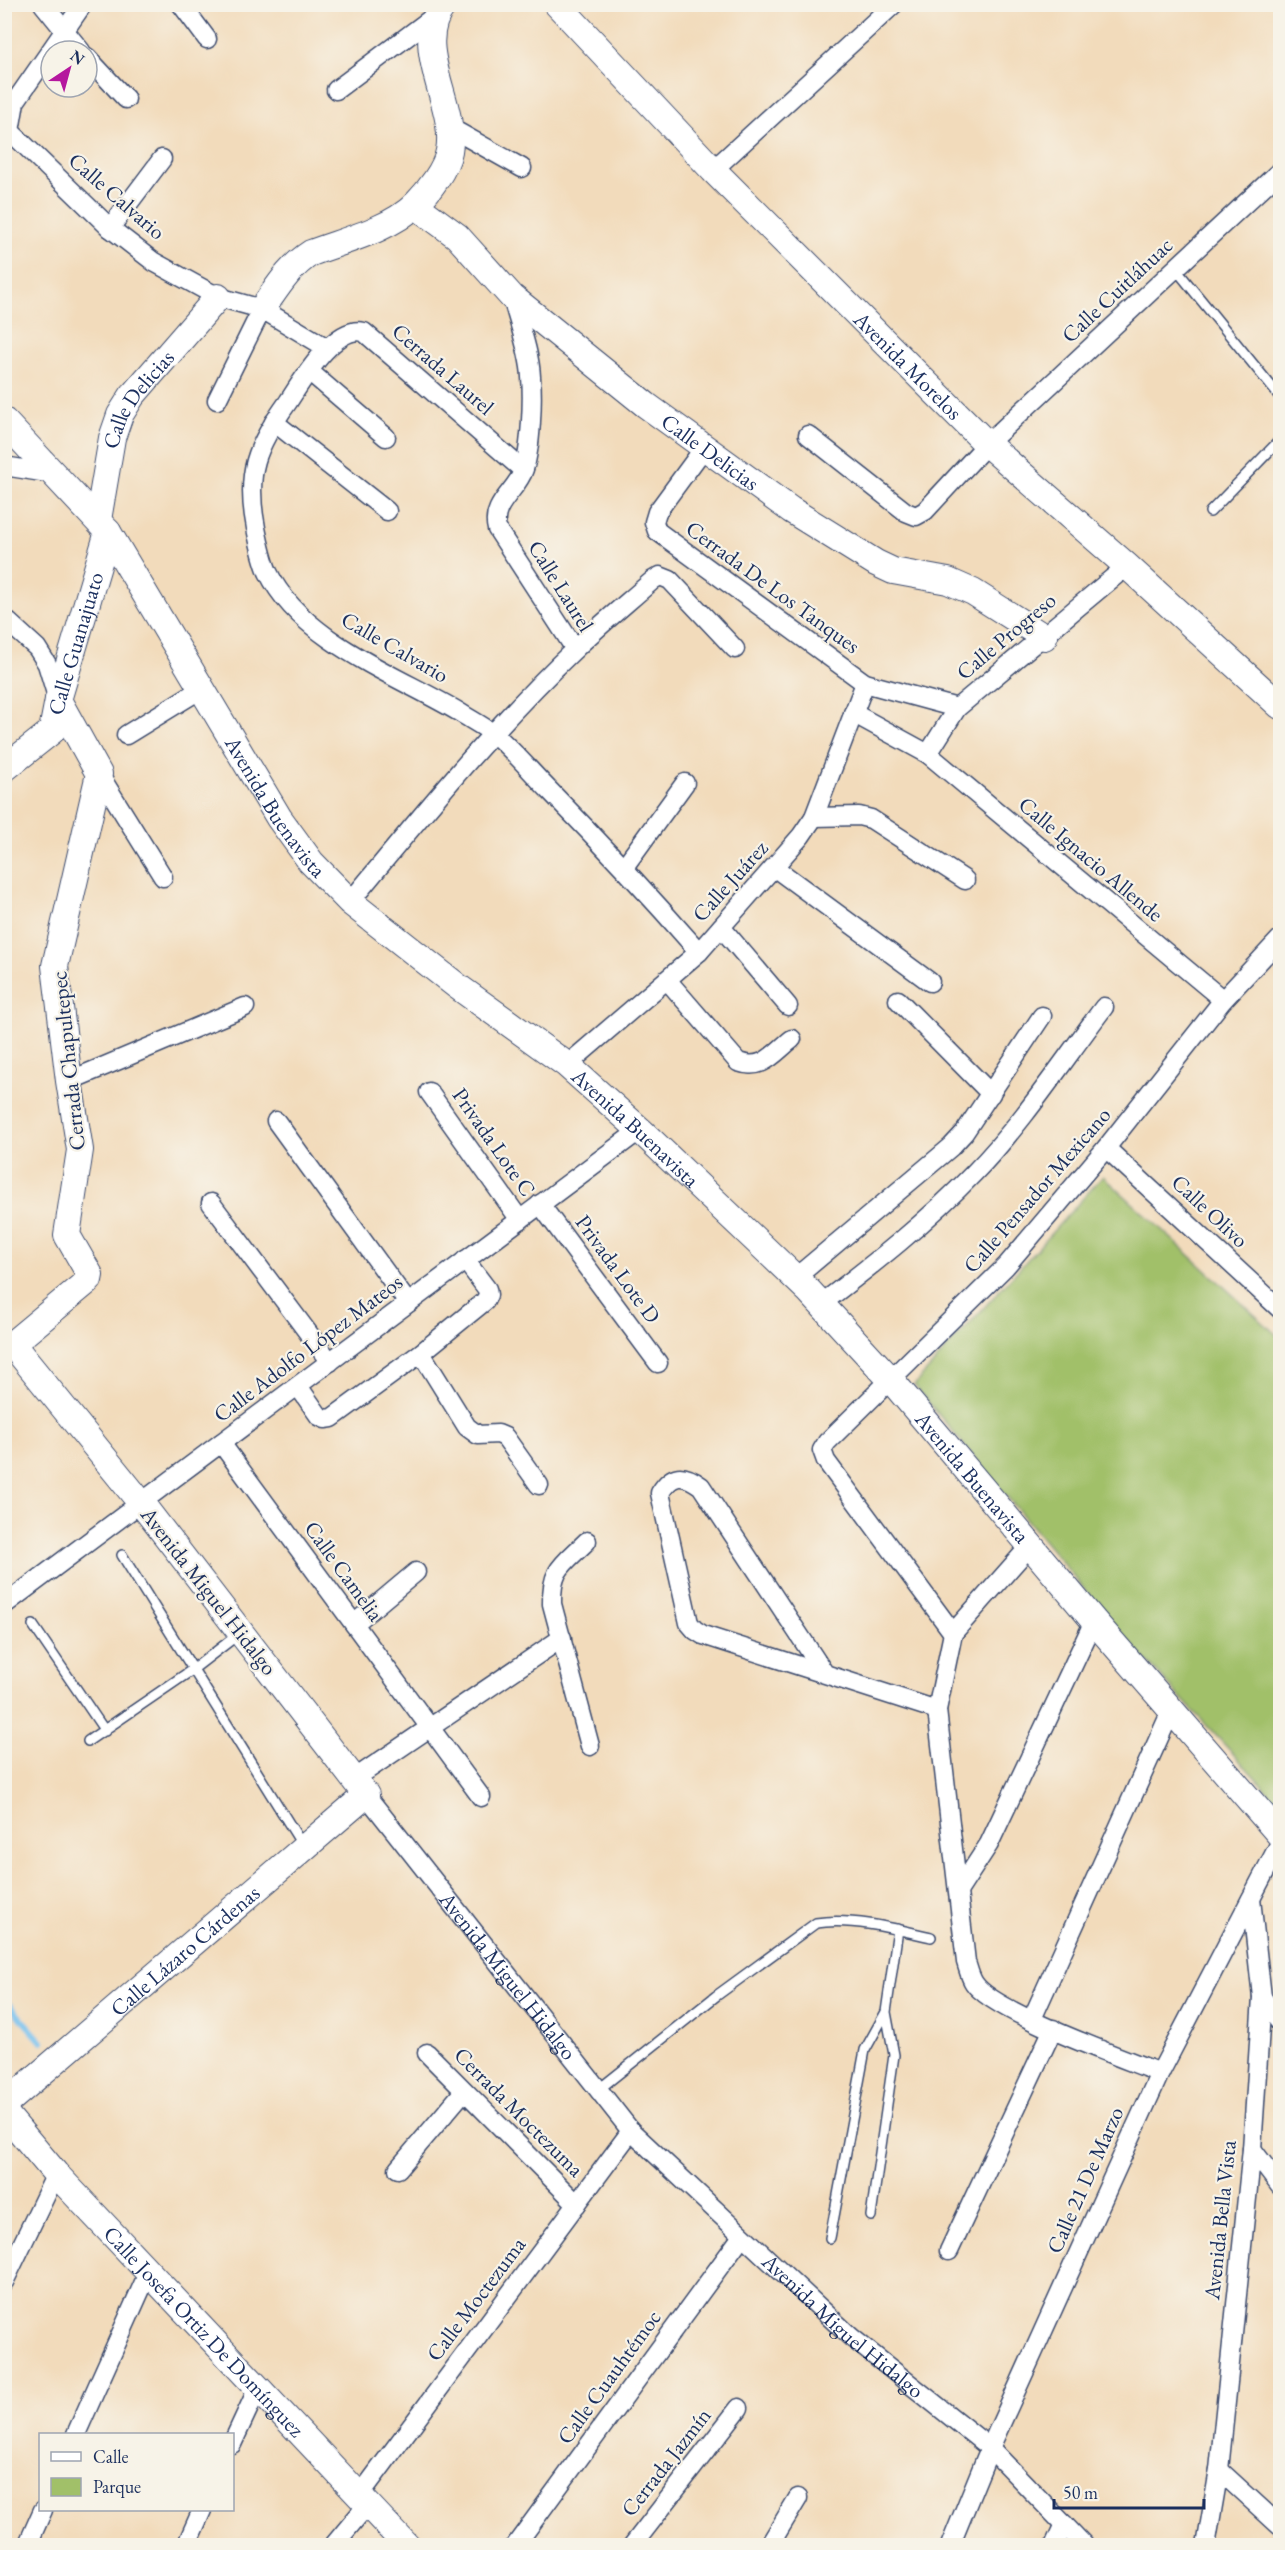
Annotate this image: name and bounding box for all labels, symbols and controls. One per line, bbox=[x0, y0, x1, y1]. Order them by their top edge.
north arrow bbox=[39, 39, 99, 99]
text: N bbox=[66, 45, 89, 70]
street label: Calle Calvario bbox=[62, 146, 172, 246]
street label: Calle Cuitláhuac bbox=[1055, 231, 1179, 349]
street label: Avenida Morelos bbox=[847, 304, 969, 426]
street label: Cerrada Laurel bbox=[386, 317, 500, 421]
street label: Calle Delicias bbox=[96, 343, 180, 451]
street label: Calle Delicias bbox=[656, 406, 765, 497]
street label: Cerrada De Los Tanques bbox=[680, 514, 866, 660]
street label: Calle Laurel bbox=[522, 535, 600, 637]
street label: Calle Guanajuato bbox=[41, 568, 110, 717]
street label: Calle Progreso bbox=[950, 586, 1062, 686]
street label: Calle Calvario bbox=[336, 605, 454, 689]
street label: Avenida Buenavista bbox=[218, 730, 333, 884]
street label: Calle Ignacio Allende bbox=[1012, 790, 1170, 928]
street label: Calle Juárez bbox=[686, 834, 775, 928]
street label: Cerrada Chapultepec bbox=[44, 970, 92, 1152]
street label: Avenida Buenavista bbox=[565, 1061, 706, 1194]
street label: Privada Lote C bbox=[446, 1082, 542, 1202]
street label: Calle Pensador Mexicano bbox=[957, 1101, 1117, 1279]
street label: Calle Olivo bbox=[1165, 1168, 1255, 1254]
street label: Privada Lote D bbox=[569, 1209, 667, 1329]
street label: Calle Adolfo López Mateos bbox=[208, 1267, 408, 1429]
street label: Avenida Buenavista bbox=[908, 1404, 1037, 1549]
street label: Avenida Miguel Hidalgo bbox=[133, 1500, 284, 1681]
street label: Calle Camelia bbox=[298, 1515, 390, 1627]
street label: Calle Lázaro Cárdenas bbox=[104, 1878, 266, 2022]
street label: Avenida Miguel Hidalgo bbox=[433, 1885, 584, 2066]
street label: Cerrada Moctezuma bbox=[448, 2041, 590, 2183]
street label: Calle 21 De Marzo bbox=[1040, 2102, 1130, 2258]
street label: Avenida Bella Vista bbox=[1197, 2138, 1243, 2302]
street label: Calle Josefa Ortiz De Domínguez bbox=[98, 2219, 311, 2444]
street label: Calle Moctezuma bbox=[420, 2231, 532, 2367]
street label: Avenida Miguel Hidalgo bbox=[755, 2246, 930, 2404]
street label: Calle Cuauhtémoc bbox=[550, 2304, 668, 2450]
street label: Cerrada Jazmín bbox=[614, 2401, 718, 2522]
legend bbox=[39, 2433, 234, 2511]
text: Calle bbox=[93, 2445, 129, 2468]
scale bar bbox=[1054, 2472, 1204, 2510]
text: Parque bbox=[93, 2475, 141, 2498]
text: 50 m bbox=[1063, 2481, 1098, 2504]

